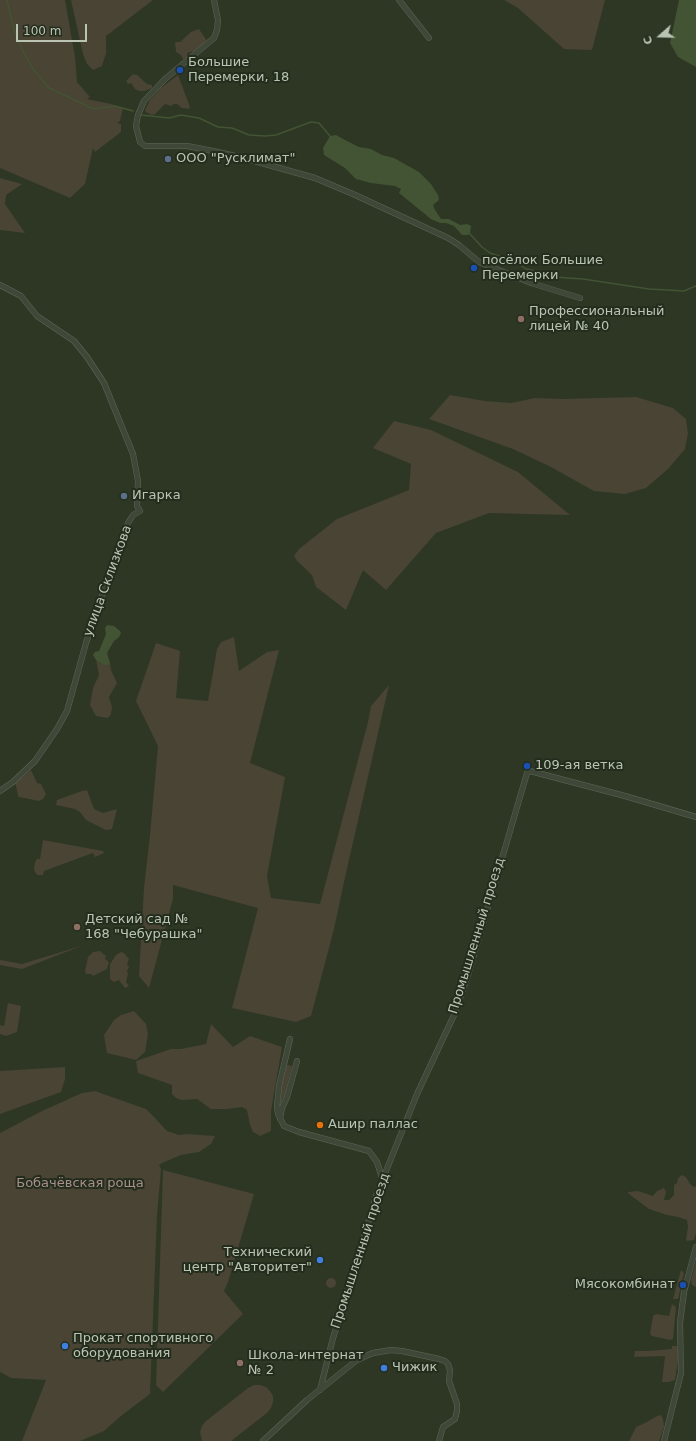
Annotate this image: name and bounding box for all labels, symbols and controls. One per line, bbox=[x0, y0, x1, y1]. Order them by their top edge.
scale bar bbox=[18, 16, 89, 42]
north arrow bbox=[640, 16, 680, 56]
text: 100 m bbox=[23, 24, 61, 38]
text: С bbox=[641, 34, 656, 46]
place label: Большие Перемерки, 18 bbox=[188, 55, 289, 86]
marker: Большие Перемерки, 18 bbox=[175, 65, 185, 75]
place label: ООО "Русклимат" bbox=[176, 151, 295, 167]
marker: ООО "Русклимат" bbox=[163, 154, 173, 164]
place label: посёлок Большие Перемерки bbox=[482, 253, 603, 284]
marker: посёлок Большие Перемерки bbox=[469, 263, 479, 273]
place label: Профессиональный лицей № 40 bbox=[529, 304, 664, 335]
marker: Профессиональный лицей № 40 bbox=[516, 314, 526, 324]
place label: Игарка bbox=[132, 488, 181, 504]
marker: Игарка bbox=[119, 491, 129, 501]
street label: улица Склизкова bbox=[81, 523, 135, 639]
place label: 109-ая ветка bbox=[535, 758, 623, 774]
marker: 109-ая ветка bbox=[522, 761, 532, 771]
street label: Промышленный проезд bbox=[446, 856, 508, 1016]
place label: Детский сад № 168 "Чебурашка" bbox=[85, 912, 202, 943]
marker: Детский сад № 168 "Чебурашка" bbox=[72, 922, 82, 932]
place label: Ашир паллас bbox=[328, 1117, 418, 1133]
marker: Ашир паллас bbox=[315, 1120, 325, 1130]
street label: Промышленный проезд bbox=[328, 1171, 394, 1331]
park label: Бобачёвская роща bbox=[16, 1176, 144, 1192]
place label: Технический центр "Авторитет" bbox=[183, 1245, 312, 1276]
marker: Технический центр "Авторитет" bbox=[315, 1255, 325, 1265]
place label: Мясокомбинат bbox=[575, 1277, 675, 1293]
marker: Мясокомбинат bbox=[678, 1280, 688, 1290]
place label: Прокат спортивного оборудования bbox=[73, 1331, 213, 1362]
marker: Прокат спортивного оборудования bbox=[60, 1341, 70, 1351]
place label: Школа-интернат № 2 bbox=[248, 1348, 363, 1379]
marker: Школа-интернат № 2 bbox=[235, 1358, 245, 1368]
place label: Чижик bbox=[392, 1360, 437, 1376]
marker: Чижик bbox=[379, 1363, 389, 1373]

